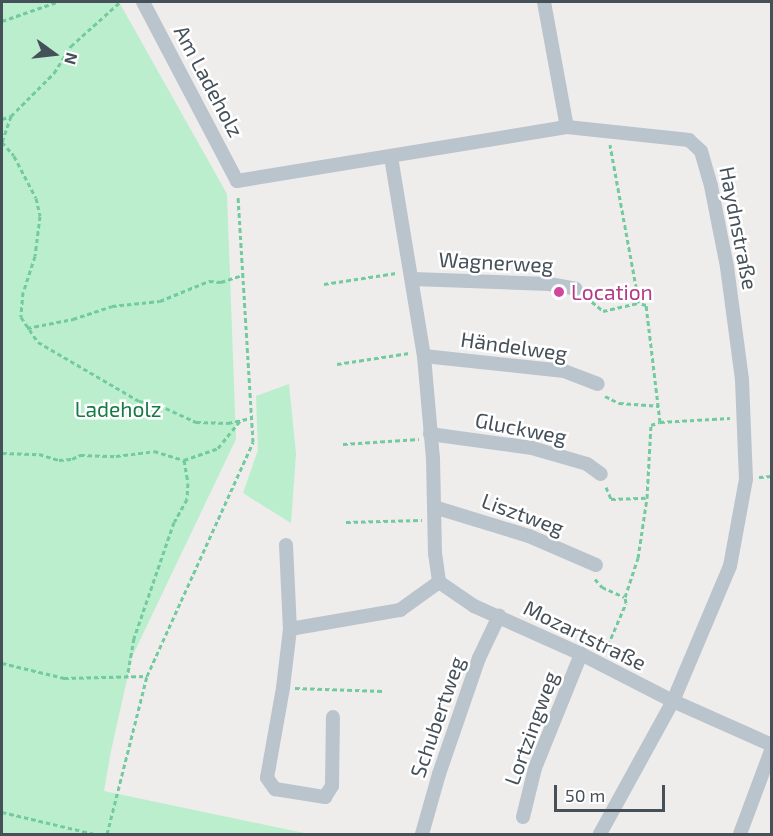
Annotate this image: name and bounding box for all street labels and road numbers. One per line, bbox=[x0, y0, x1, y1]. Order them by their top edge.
street label: Am Ladeholz bbox=[169, 21, 249, 141]
street label: Haydnstraße bbox=[715, 164, 763, 292]
street label: Wagnerweg bbox=[438, 246, 554, 278]
street label: Händelweg bbox=[459, 326, 569, 366]
street label: Gluckweg bbox=[473, 407, 569, 449]
street label: Lisztweg bbox=[478, 488, 568, 540]
street label: Mozartstraße bbox=[520, 595, 650, 675]
street label: Schubertweg bbox=[405, 653, 469, 781]
street label: Lortzingweg bbox=[499, 668, 563, 788]

